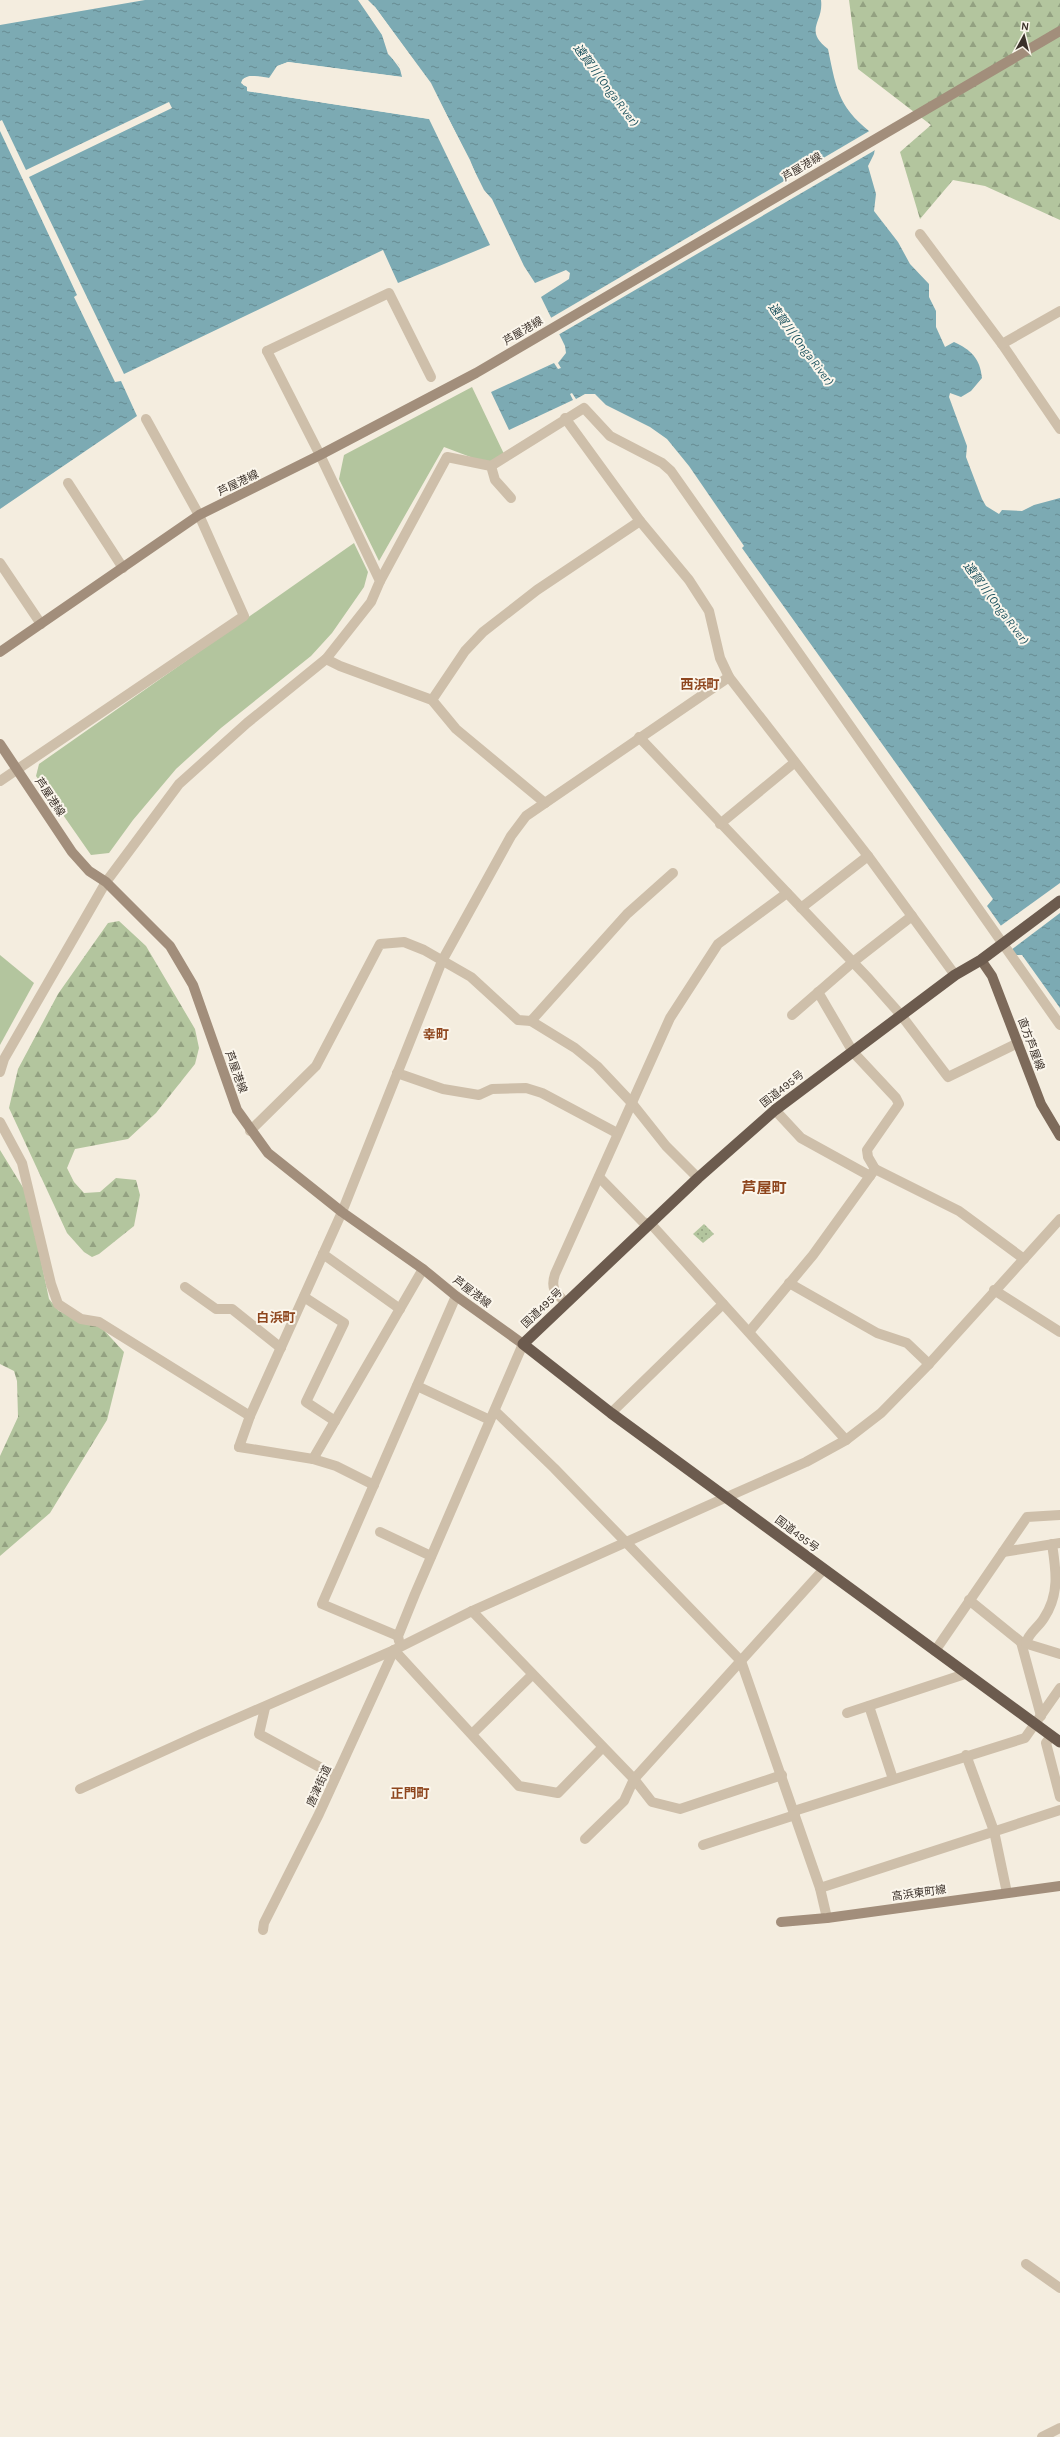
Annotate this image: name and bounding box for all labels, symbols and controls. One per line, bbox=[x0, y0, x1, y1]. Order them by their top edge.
north arrow bbox=[1004, 16, 1044, 56]
text: N bbox=[1020, 20, 1030, 34]
water label: 遠賀川 (Onga River) bbox=[570, 41, 642, 129]
street label: 芦屋港線 bbox=[780, 150, 824, 184]
water label: 遠賀川 (Onga River) bbox=[765, 300, 837, 388]
street label: 芦屋港線 bbox=[501, 314, 545, 348]
street label: 芦屋港線 bbox=[215, 468, 261, 498]
water label: 遠賀川 (Onga River) bbox=[960, 559, 1032, 647]
district label: 西浜町 bbox=[680, 677, 720, 692]
street label: 芦屋港線 bbox=[32, 775, 68, 819]
street label: 直方芦屋線 bbox=[1015, 1016, 1047, 1072]
district label: 幸町 bbox=[423, 1027, 449, 1042]
street label: 芦屋港線 bbox=[222, 1049, 250, 1095]
street label: 国道495号 bbox=[758, 1068, 806, 1110]
district label: 芦屋町 bbox=[741, 1179, 787, 1197]
street label: 芦屋港線 bbox=[451, 1274, 493, 1310]
street label: 国道495号 bbox=[519, 1285, 565, 1331]
district label: 白浜町 bbox=[256, 1310, 296, 1325]
street label: 国道495号 bbox=[772, 1513, 822, 1555]
street label: 唐津街道 bbox=[304, 1763, 334, 1809]
district label: 正門町 bbox=[390, 1786, 430, 1801]
street label: 高浜東町線 bbox=[891, 1883, 947, 1903]

